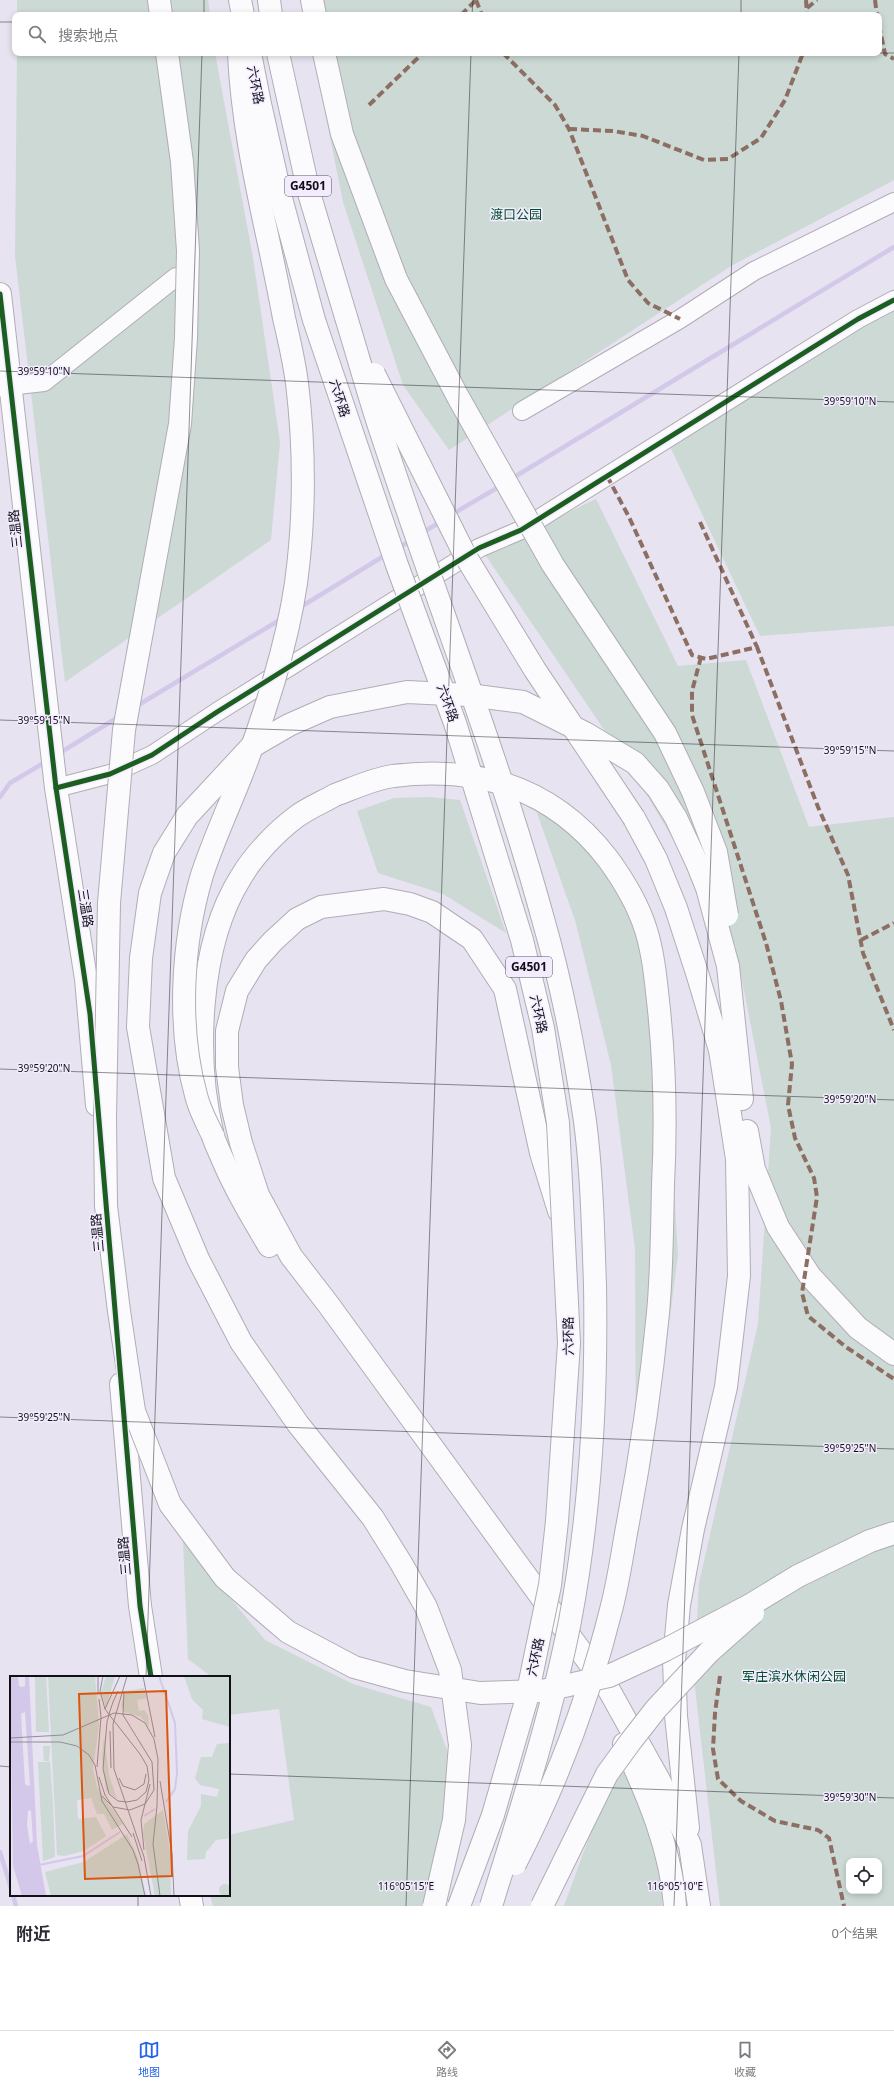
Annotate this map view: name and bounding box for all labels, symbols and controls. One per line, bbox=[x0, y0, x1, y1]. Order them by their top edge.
search box bbox=[12, 12, 882, 56]
icon: search bbox=[26, 23, 48, 45]
text: 搜索地点 bbox=[58, 25, 118, 45]
street label: 六环路 bbox=[243, 64, 269, 106]
road number: G4501 bbox=[285, 176, 331, 196]
park label: 渡口公园 bbox=[490, 205, 542, 223]
text: 39°59'10"N bbox=[18, 364, 70, 378]
street label: 六环路 bbox=[325, 377, 355, 419]
text: 39°59'10"N bbox=[824, 394, 876, 408]
street label: 三温路 bbox=[4, 509, 26, 549]
street label: 六环路 bbox=[433, 682, 463, 724]
text: 39°59'15"N bbox=[18, 713, 70, 727]
text: 39°59'15"N bbox=[824, 743, 876, 757]
street label: 三温路 bbox=[74, 887, 98, 929]
road number: G4501 bbox=[506, 957, 552, 977]
street label: 六环路 bbox=[526, 993, 552, 1035]
text: 39°59'20"N bbox=[18, 1061, 70, 1075]
text: 39°59'20"N bbox=[824, 1092, 876, 1106]
street label: 三温路 bbox=[86, 1213, 108, 1253]
street label: 六环路 bbox=[559, 1316, 577, 1356]
text: 39°59'25"N bbox=[18, 1410, 70, 1424]
text: 39°59'25"N bbox=[824, 1441, 876, 1455]
street label: 三温路 bbox=[113, 1536, 135, 1576]
street label: 六环路 bbox=[522, 1636, 548, 1678]
park label: 军庄滨水休闲公园 bbox=[742, 1667, 846, 1685]
inset map bbox=[10, 1676, 230, 1896]
text: 39°59'30"N bbox=[824, 1790, 876, 1804]
map controls bbox=[846, 1858, 882, 1894]
button: locate bbox=[846, 1858, 882, 1894]
text: 116°05'15"E bbox=[378, 1879, 434, 1893]
text: 116°05'10"E bbox=[647, 1879, 703, 1893]
text: 附近 bbox=[16, 1922, 50, 1945]
text: 0个结果 bbox=[832, 1924, 878, 1942]
tab: 地图 bbox=[138, 2039, 160, 2079]
tab: 路线 bbox=[436, 2039, 458, 2079]
tab: 收藏 bbox=[734, 2039, 756, 2079]

